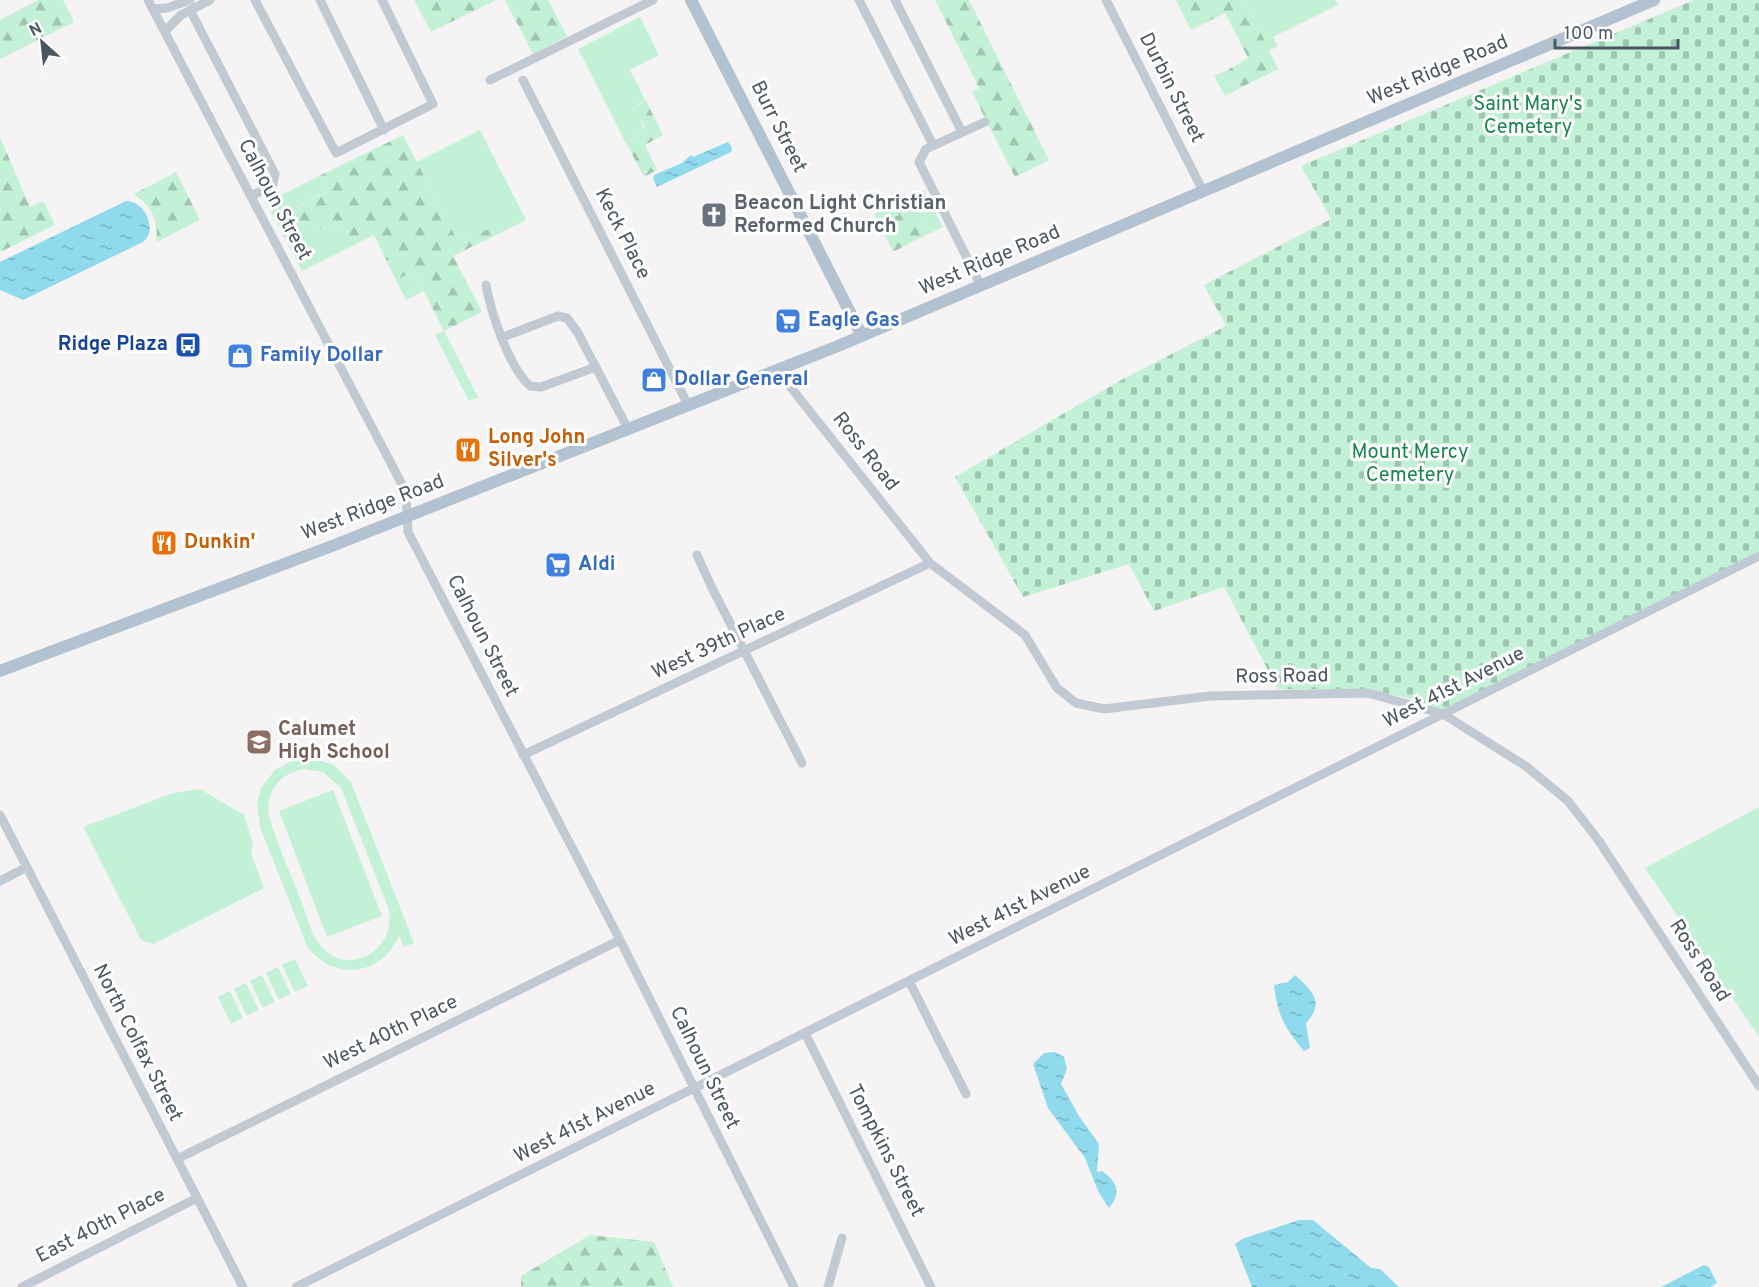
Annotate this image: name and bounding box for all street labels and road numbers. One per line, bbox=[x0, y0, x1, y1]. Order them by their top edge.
street label: Durbin Street bbox=[1132, 29, 1210, 147]
street label: West Ridge Road bbox=[1363, 30, 1513, 112]
street label: Burr Street bbox=[744, 77, 812, 177]
street label: Calhoun Street bbox=[231, 135, 317, 265]
street label: Keck Place bbox=[588, 184, 656, 284]
street label: West Ridge Road bbox=[915, 220, 1065, 302]
street label: Ross Road bbox=[826, 407, 904, 497]
street label: West Ridge Road bbox=[298, 469, 448, 547]
street label: Calhoun Street bbox=[440, 570, 524, 702]
street label: West 39th Place bbox=[648, 602, 790, 686]
street label: West 41st Avenue bbox=[1379, 641, 1529, 735]
street label: Ross Road bbox=[1235, 663, 1329, 691]
street label: West 41st Avenue bbox=[945, 859, 1095, 953]
street label: Ross Road bbox=[1663, 915, 1735, 1007]
street label: North Colfax Street bbox=[86, 960, 188, 1126]
street label: West 40th Place bbox=[320, 989, 462, 1077]
street label: Calhoun Street bbox=[663, 1002, 745, 1134]
street label: West 41st Avenue bbox=[510, 1076, 660, 1170]
street label: Tompkins Street bbox=[840, 1080, 930, 1222]
street label: East 40th Place bbox=[32, 1182, 170, 1270]

